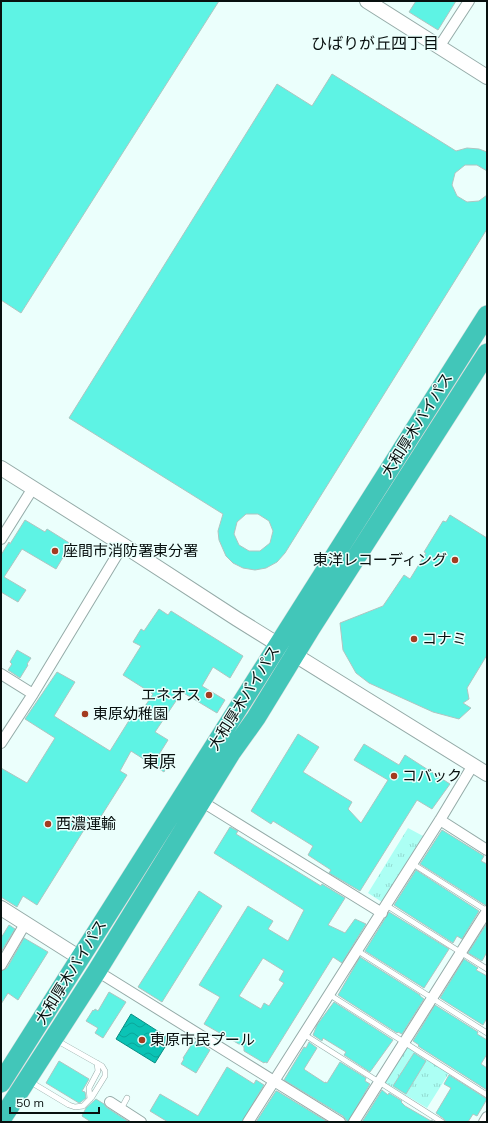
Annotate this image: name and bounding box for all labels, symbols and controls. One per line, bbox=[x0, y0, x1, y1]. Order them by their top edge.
district label: ひばりが丘四丁目 bbox=[311, 33, 439, 53]
street label: 大和厚木バイパス bbox=[377, 369, 456, 481]
place label: 座間市消防署東分署 bbox=[63, 541, 198, 560]
marker: 座間市消防署東分署 bbox=[50, 546, 60, 556]
place label: 東洋レコーディング bbox=[313, 550, 447, 569]
marker: 東洋レコーディング bbox=[450, 555, 460, 565]
place label: コナミ bbox=[422, 629, 467, 648]
marker: コナミ bbox=[409, 634, 419, 644]
street label: 大和厚木バイパス bbox=[204, 642, 283, 754]
place label: エネオス bbox=[141, 685, 201, 704]
marker: エネオス bbox=[204, 690, 214, 700]
place label: 東原幼稚園 bbox=[93, 704, 168, 723]
marker: 東原幼稚園 bbox=[80, 709, 90, 719]
district label: 東原 bbox=[142, 751, 176, 772]
place label: コバック bbox=[402, 766, 462, 785]
marker: コバック bbox=[389, 771, 399, 781]
place label: 西濃運輸 bbox=[56, 814, 116, 833]
marker: 西濃運輸 bbox=[43, 819, 53, 829]
street label: 大和厚木バイパス bbox=[31, 916, 110, 1028]
place label: 東原市民プール bbox=[150, 1030, 255, 1049]
marker: 東原市民プール bbox=[137, 1035, 147, 1045]
scale bar bbox=[10, 1089, 99, 1115]
text: 50 m bbox=[16, 1095, 44, 1110]

